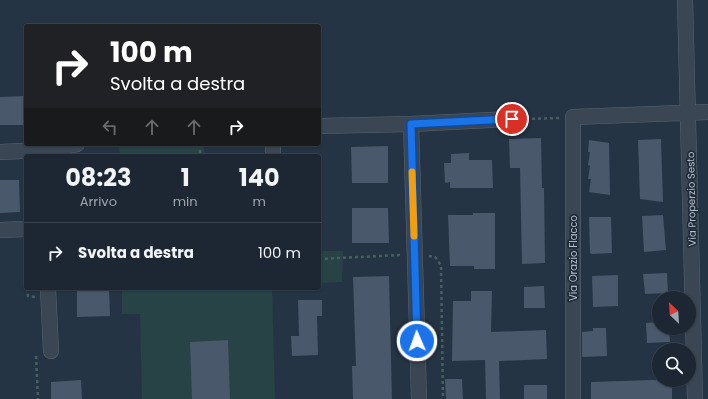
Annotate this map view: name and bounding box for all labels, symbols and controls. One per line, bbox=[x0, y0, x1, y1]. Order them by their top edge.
text: 100 m bbox=[110, 33, 193, 72]
icon: right bbox=[44, 40, 96, 92]
text: Svolta a destra bbox=[110, 71, 245, 96]
pin bbox=[495, 102, 529, 136]
icon: arrive bbox=[501, 108, 523, 130]
icon: left bbox=[99, 116, 121, 138]
icon: ahead bbox=[141, 116, 163, 138]
icon: ahead bbox=[183, 116, 205, 138]
icon: right bbox=[225, 116, 247, 138]
street label: Via Properzio Sesto bbox=[683, 152, 700, 246]
text: 08:23 bbox=[65, 161, 131, 194]
text: 1 bbox=[181, 161, 190, 194]
text: 140 bbox=[239, 161, 280, 194]
text: Arrivo bbox=[80, 192, 117, 211]
text: min bbox=[173, 192, 198, 211]
text: m bbox=[253, 192, 266, 211]
street label: Via Orazio Flacco bbox=[566, 215, 581, 301]
icon: right bbox=[44, 242, 66, 264]
text: Svolta a destra bbox=[78, 242, 194, 263]
text: 100 m bbox=[258, 242, 301, 263]
north arrow bbox=[652, 291, 696, 335]
map controls bbox=[652, 291, 696, 387]
position arrow bbox=[396, 320, 438, 362]
button: search bbox=[652, 343, 696, 387]

